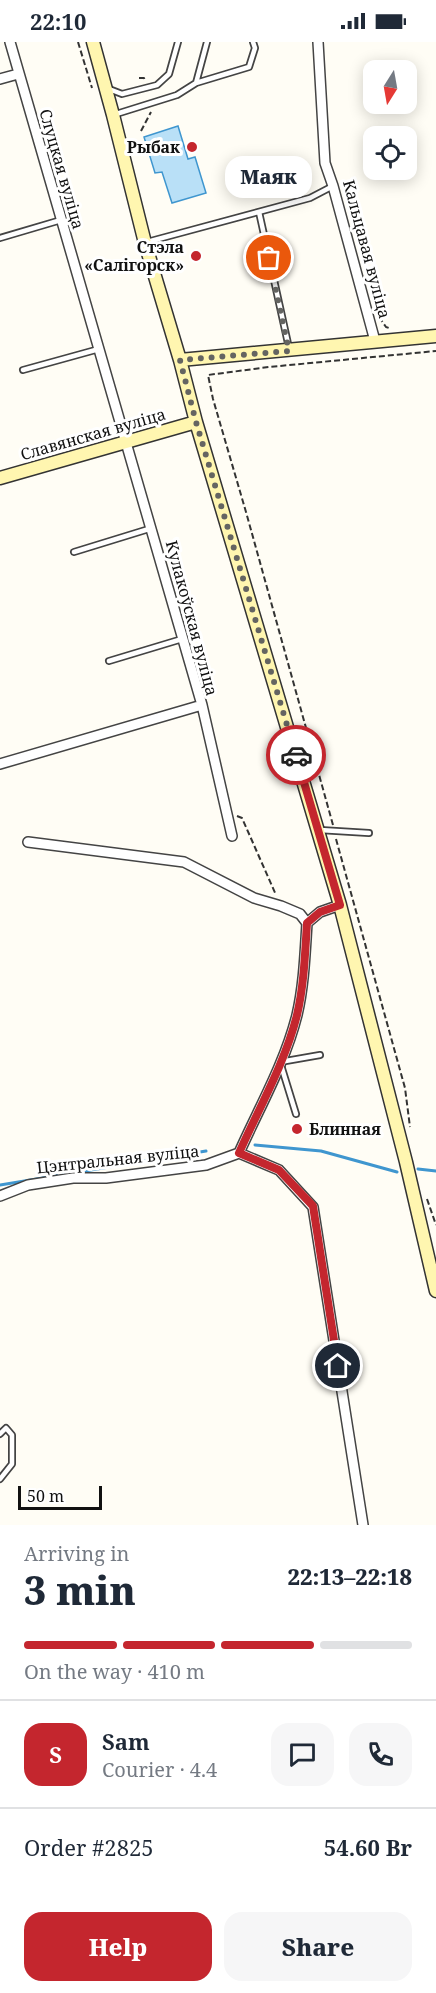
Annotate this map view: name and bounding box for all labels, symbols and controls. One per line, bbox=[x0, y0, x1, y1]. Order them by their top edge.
text: 22:10 bbox=[30, 6, 86, 36]
north arrow bbox=[363, 60, 417, 114]
map controls bbox=[363, 60, 417, 180]
street label: Слуцкая вуліца bbox=[34, 106, 90, 232]
button: locate bbox=[363, 126, 417, 180]
place label: Рыбак bbox=[127, 136, 180, 158]
marker: Рыбак bbox=[185, 140, 199, 154]
callout: Маяк bbox=[226, 156, 312, 198]
text: Маяк bbox=[240, 163, 297, 190]
street label: Кальцавая вуліца bbox=[338, 177, 396, 321]
pin bbox=[243, 232, 294, 283]
place label: Стэла «Салігорск» bbox=[84, 236, 184, 276]
icon: bag bbox=[252, 241, 285, 274]
marker: Стэла «Салігорск» bbox=[189, 249, 203, 263]
street label: Славянская вуліца bbox=[18, 403, 168, 465]
street label: Кулакоўская вуліца bbox=[161, 538, 223, 698]
courier bbox=[266, 725, 326, 785]
icon: car bbox=[280, 739, 313, 772]
place label: Блинная bbox=[309, 1118, 381, 1140]
marker: Блинная bbox=[290, 1122, 304, 1136]
street label: Цэнтральная вуліца bbox=[36, 1140, 200, 1178]
pin bbox=[312, 1340, 363, 1391]
icon: home bbox=[321, 1349, 354, 1382]
scale bar bbox=[18, 1483, 102, 1510]
text: 50 m bbox=[27, 1485, 64, 1507]
text: Arriving in bbox=[24, 1540, 129, 1567]
text: 22:13–22:18 bbox=[288, 1561, 412, 1591]
text: 3 min bbox=[24, 1563, 136, 1616]
text: On the way · 410 m bbox=[24, 1658, 205, 1685]
button: chat bbox=[271, 1723, 334, 1786]
button: phone bbox=[349, 1723, 412, 1786]
text: Sam bbox=[102, 1726, 150, 1756]
text: S bbox=[49, 1739, 62, 1769]
text: Courier · 4.4 bbox=[102, 1756, 217, 1783]
text: Order #2825 bbox=[24, 1832, 154, 1862]
text: 54.60 Br bbox=[324, 1832, 412, 1862]
button: Help bbox=[24, 1912, 212, 1981]
button: Share bbox=[224, 1912, 412, 1981]

